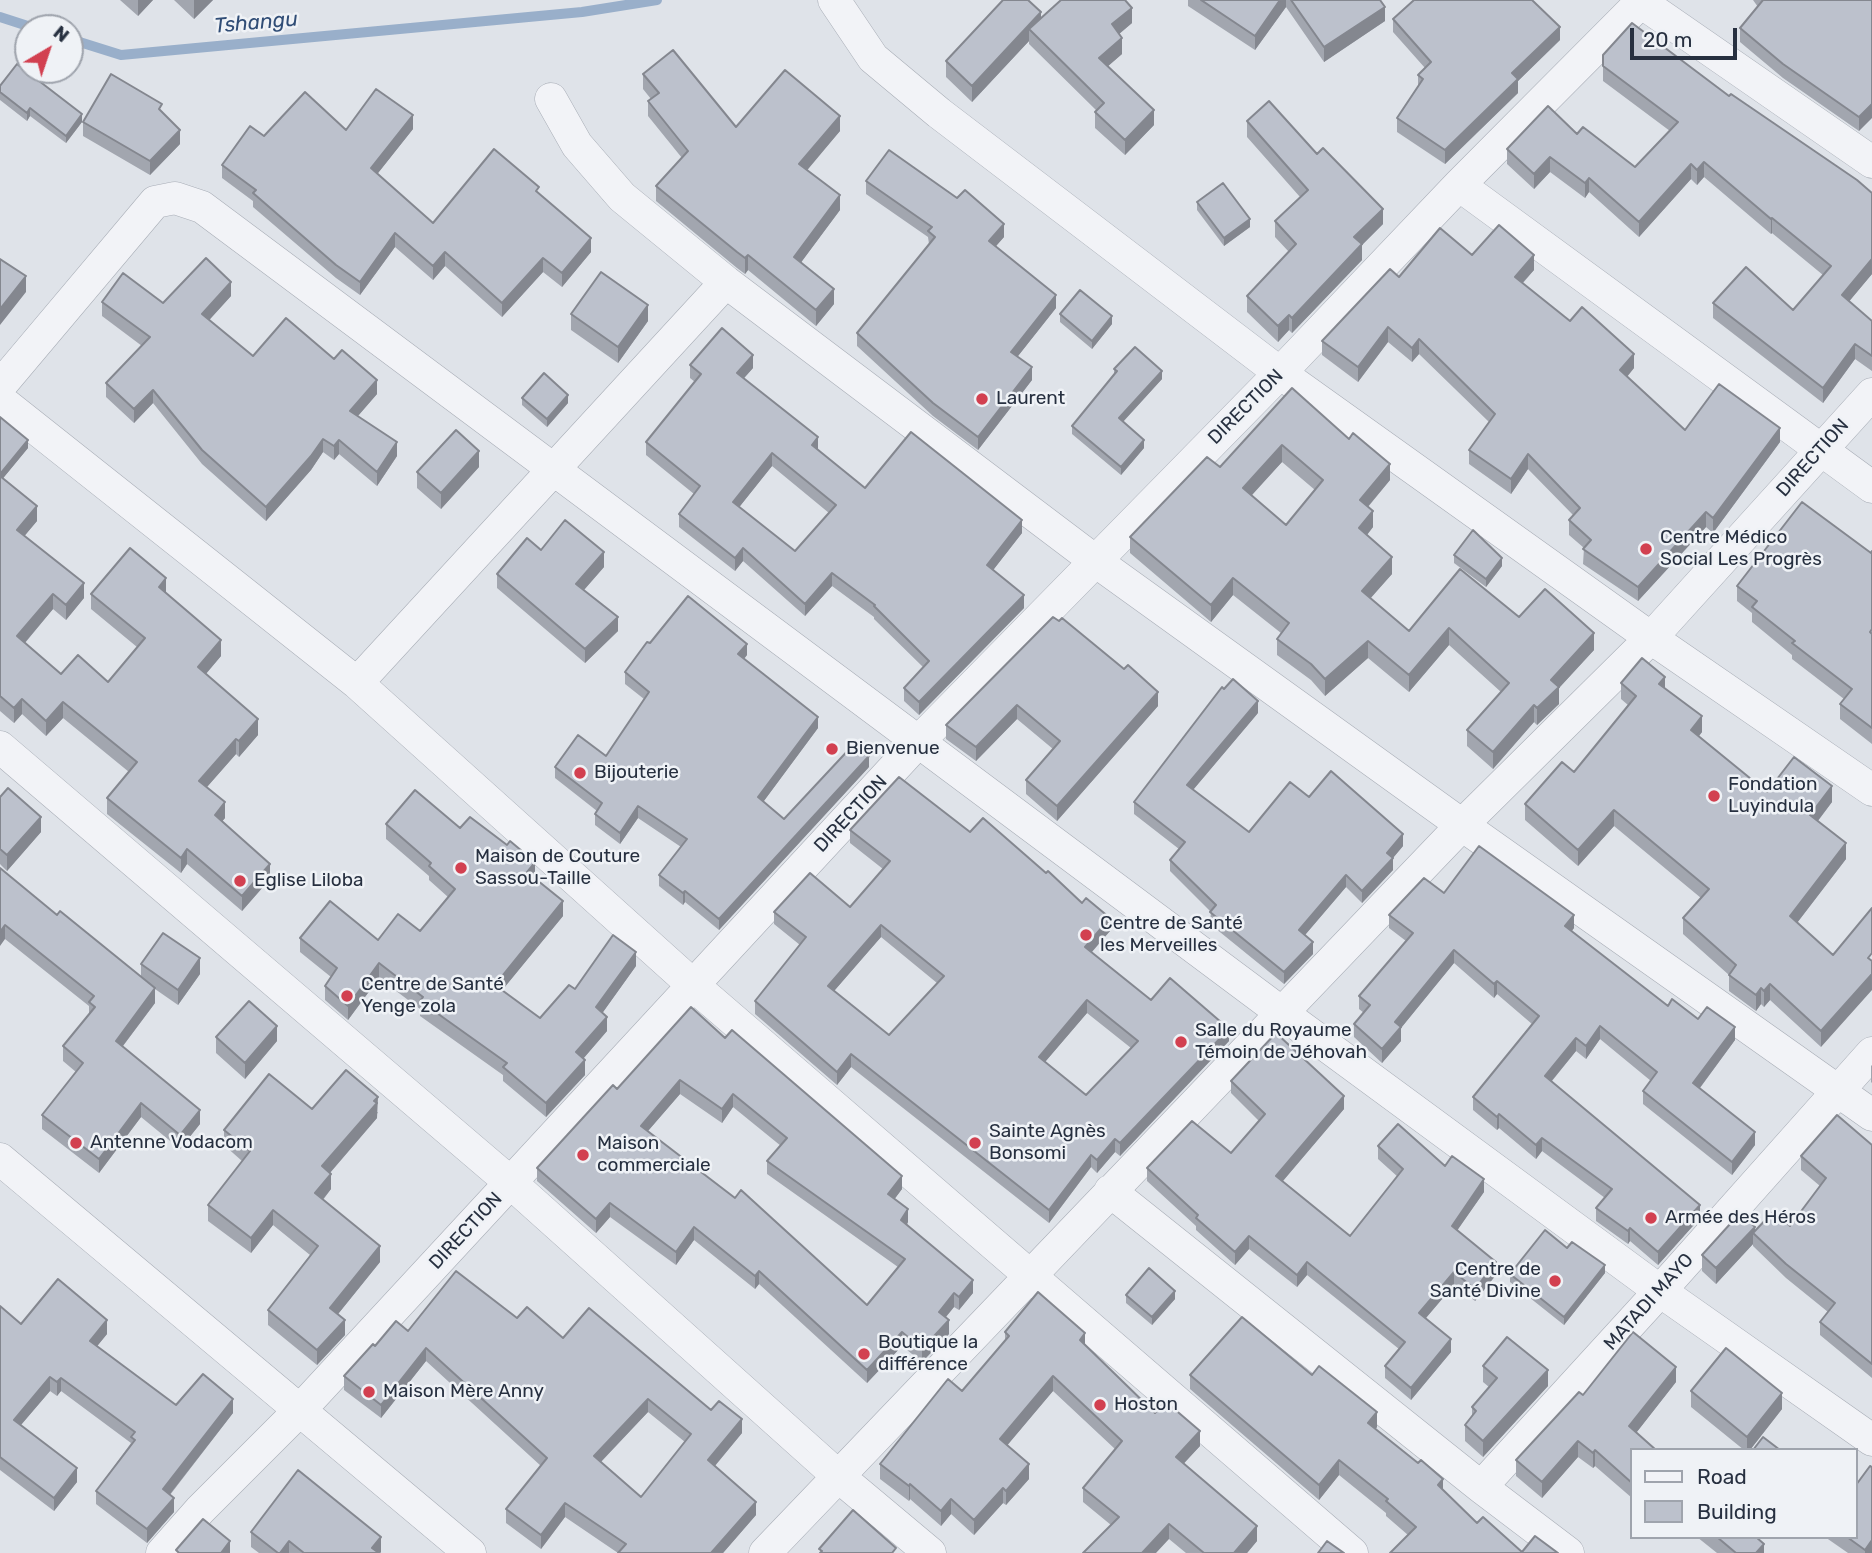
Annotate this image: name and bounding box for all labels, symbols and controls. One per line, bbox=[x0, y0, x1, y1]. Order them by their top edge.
water label: Tshangu bbox=[213, 7, 299, 39]
north arrow bbox=[14, 14, 84, 84]
scale bar bbox=[1634, 14, 1741, 58]
text: N bbox=[49, 21, 74, 47]
text: 20 m bbox=[1643, 27, 1692, 52]
street label: DIRECTION bbox=[1204, 365, 1288, 449]
place label: Laurent bbox=[996, 388, 1065, 410]
marker: Laurent bbox=[974, 391, 990, 407]
street label: DIRECTION bbox=[1772, 414, 1854, 502]
place label: Centre Médico Social Les Progrès bbox=[1660, 527, 1822, 571]
marker: Centre Médico Social Les Progrès bbox=[1638, 541, 1654, 557]
place label: Bienvenue bbox=[846, 738, 940, 760]
marker: Bienvenue bbox=[824, 741, 840, 757]
place label: Bijouterie bbox=[594, 762, 679, 784]
marker: Bijouterie bbox=[572, 765, 588, 781]
street label: DIRECTION bbox=[810, 771, 892, 857]
place label: Fondation Luyindula bbox=[1728, 774, 1817, 818]
marker: Fondation Luyindula bbox=[1706, 788, 1722, 804]
place label: Maison de Couture Sassou-Taille bbox=[475, 846, 640, 890]
marker: Maison de Couture Sassou-Taille bbox=[453, 860, 469, 876]
place label: Eglise Liloba bbox=[254, 870, 364, 892]
marker: Eglise Liloba bbox=[232, 873, 248, 889]
place label: Centre de Santé les Merveilles bbox=[1100, 913, 1243, 957]
marker: Centre de Santé les Merveilles bbox=[1078, 927, 1094, 943]
place label: Centre de Santé Yenge zola bbox=[361, 974, 504, 1018]
marker: Centre de Santé Yenge zola bbox=[339, 988, 355, 1004]
place label: Salle du Royaume Témoin de Jéhovah bbox=[1195, 1020, 1367, 1064]
marker: Salle du Royaume Témoin de Jéhovah bbox=[1173, 1034, 1189, 1050]
place label: Sainte Agnès Bonsomi bbox=[989, 1121, 1106, 1165]
place label: Antenne Vodacom bbox=[90, 1132, 253, 1154]
place label: Maison commerciale bbox=[597, 1133, 711, 1177]
marker: Antenne Vodacom bbox=[68, 1135, 84, 1151]
marker: Sainte Agnès Bonsomi bbox=[967, 1135, 983, 1151]
marker: Maison commerciale bbox=[575, 1147, 591, 1163]
street label: DIRECTION bbox=[425, 1188, 507, 1274]
place label: Armée des Héros bbox=[1665, 1207, 1816, 1229]
marker: Armée des Héros bbox=[1643, 1210, 1659, 1226]
street label: MATADI MAYO bbox=[1599, 1249, 1699, 1355]
place label: Centre de Santé Divine bbox=[1430, 1259, 1541, 1303]
marker: Centre de Santé Divine bbox=[1547, 1273, 1563, 1289]
place label: Boutique la différence bbox=[878, 1332, 978, 1376]
marker: Boutique la différence bbox=[856, 1346, 872, 1362]
place label: Maison Mère Anny bbox=[383, 1381, 544, 1403]
marker: Maison Mère Anny bbox=[361, 1384, 377, 1400]
place label: Hoston bbox=[1114, 1394, 1178, 1416]
marker: Hoston bbox=[1092, 1397, 1108, 1413]
legend bbox=[1630, 1448, 1858, 1539]
text: Road bbox=[1697, 1464, 1747, 1489]
text: Building bbox=[1697, 1499, 1777, 1524]

